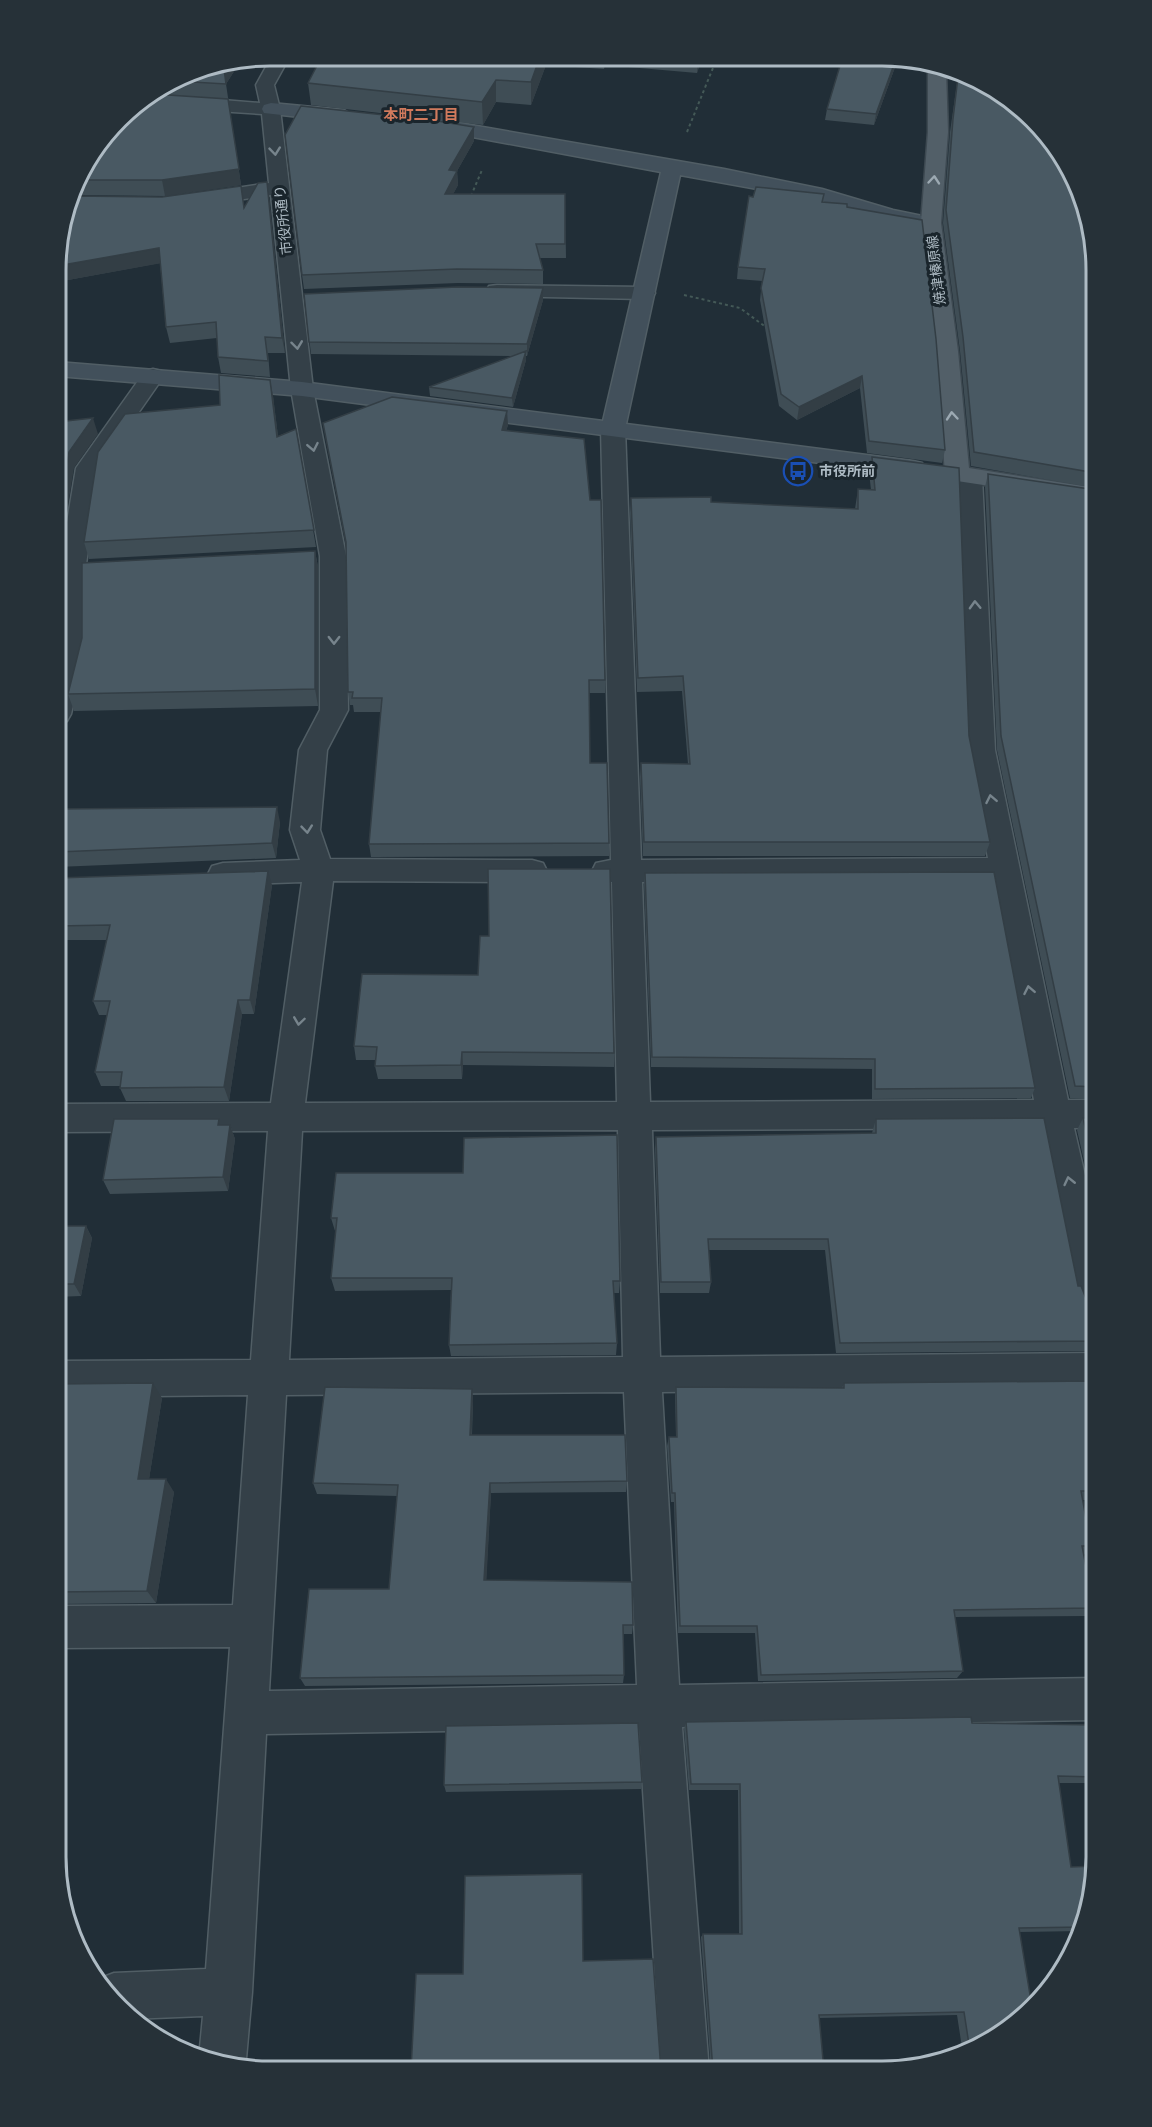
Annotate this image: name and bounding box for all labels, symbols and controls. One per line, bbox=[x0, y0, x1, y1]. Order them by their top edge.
district label: 本町二丁目 bbox=[383, 105, 459, 124]
one-way arrow bbox=[269, 146, 281, 155]
one-way arrow bbox=[927, 176, 940, 185]
street label: 市役所通り bbox=[270, 184, 296, 256]
street label: 焼津榛原線 bbox=[923, 234, 949, 306]
one-way arrow bbox=[290, 340, 303, 349]
one-way arrow bbox=[946, 411, 959, 420]
one-way arrow bbox=[306, 442, 319, 452]
bus stop icon: 市役所前 bbox=[782, 455, 814, 487]
place label: 市役所前 bbox=[819, 462, 875, 480]
one-way arrow bbox=[969, 600, 982, 609]
one-way arrow bbox=[328, 636, 340, 645]
one-way arrow bbox=[985, 794, 998, 804]
one-way arrow bbox=[300, 824, 313, 834]
one-way arrow bbox=[1023, 985, 1036, 995]
one-way arrow bbox=[293, 1016, 305, 1026]
one-way arrow bbox=[1063, 1176, 1076, 1186]

